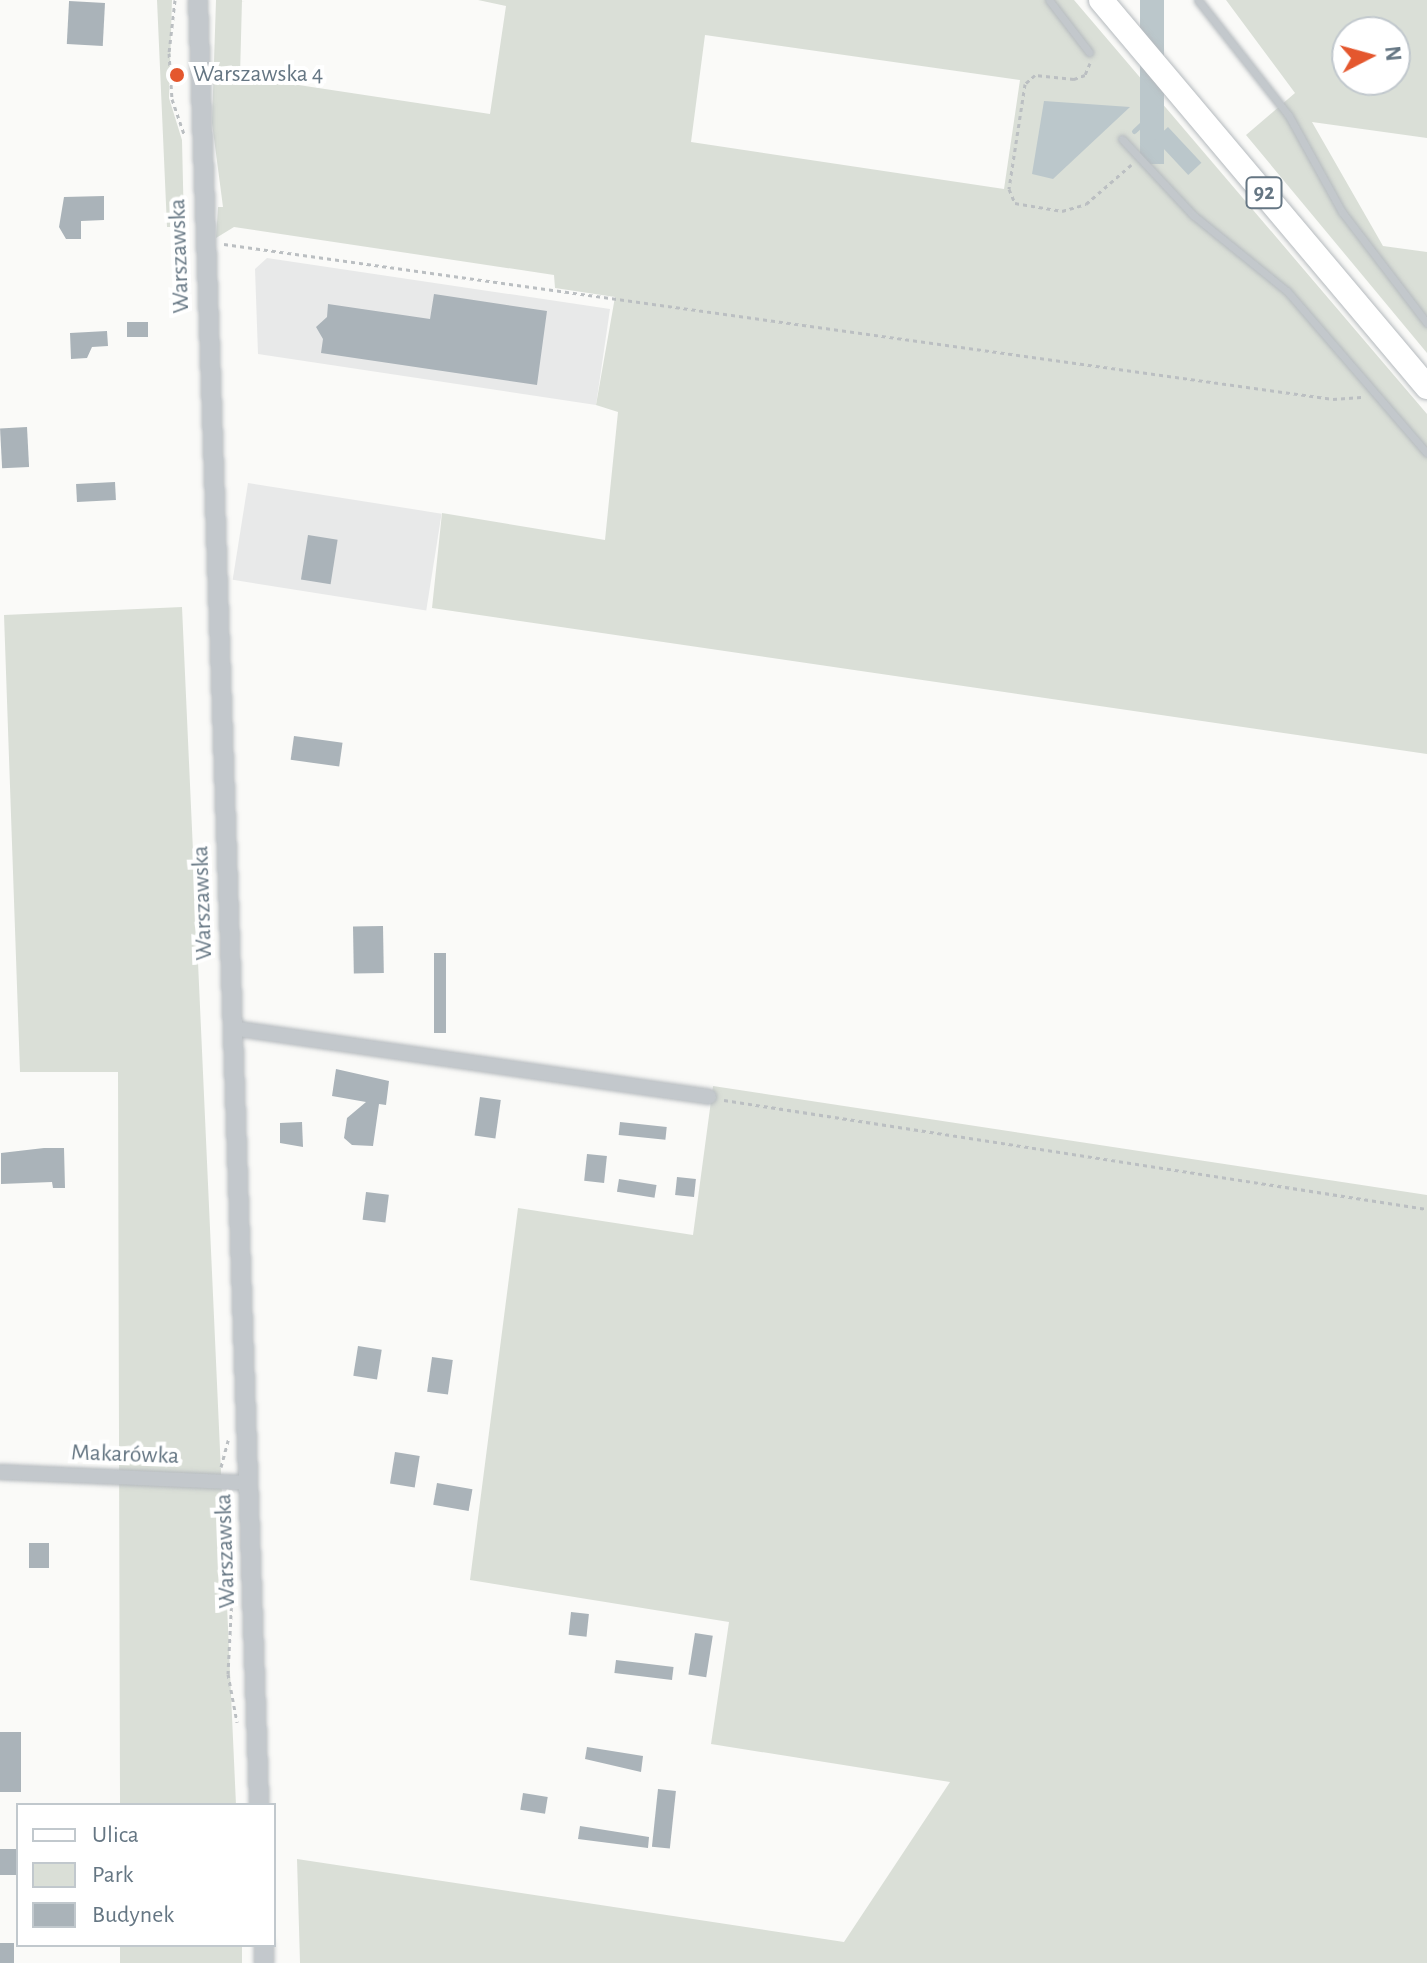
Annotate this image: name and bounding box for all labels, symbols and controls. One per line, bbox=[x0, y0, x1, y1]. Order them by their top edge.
north arrow bbox=[1331, 16, 1411, 96]
text: N bbox=[1381, 45, 1405, 62]
place label: Warszawska 4 bbox=[193, 61, 323, 89]
marker: Warszawska 4 bbox=[168, 66, 186, 84]
road number: 92 bbox=[1244, 175, 1284, 211]
street label: Warszawska bbox=[164, 198, 196, 314]
street label: Warszawska bbox=[187, 845, 219, 961]
street label: Makarówka bbox=[71, 1439, 179, 1471]
street label: Warszawska bbox=[210, 1493, 242, 1609]
legend bbox=[16, 1803, 276, 1947]
text: Ulica bbox=[92, 1823, 139, 1847]
text: Park bbox=[92, 1863, 133, 1887]
text: Budynek bbox=[92, 1903, 174, 1927]

